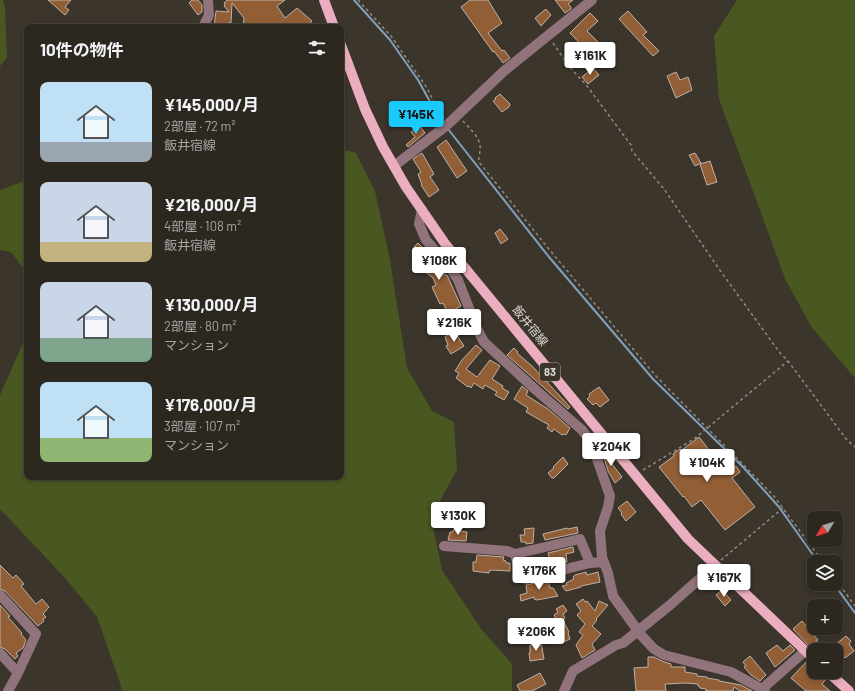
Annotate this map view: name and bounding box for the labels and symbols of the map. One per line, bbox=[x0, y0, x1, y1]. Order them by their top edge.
pin: ¥161K bbox=[562, 42, 618, 76]
pin: ¥145K bbox=[388, 101, 444, 135]
pin: ¥108K bbox=[411, 247, 467, 281]
street label: 飯井宿線 bbox=[510, 302, 551, 348]
pin: ¥216K bbox=[426, 309, 482, 343]
road number: 83 bbox=[540, 363, 560, 381]
pin: ¥204K bbox=[583, 433, 639, 467]
pin: ¥104K bbox=[679, 449, 735, 483]
pin: ¥130K bbox=[430, 502, 486, 536]
north arrow bbox=[807, 511, 843, 547]
pin: ¥176K bbox=[511, 557, 567, 591]
pin: ¥167K bbox=[696, 564, 752, 598]
pin: ¥206K bbox=[508, 618, 564, 652]

